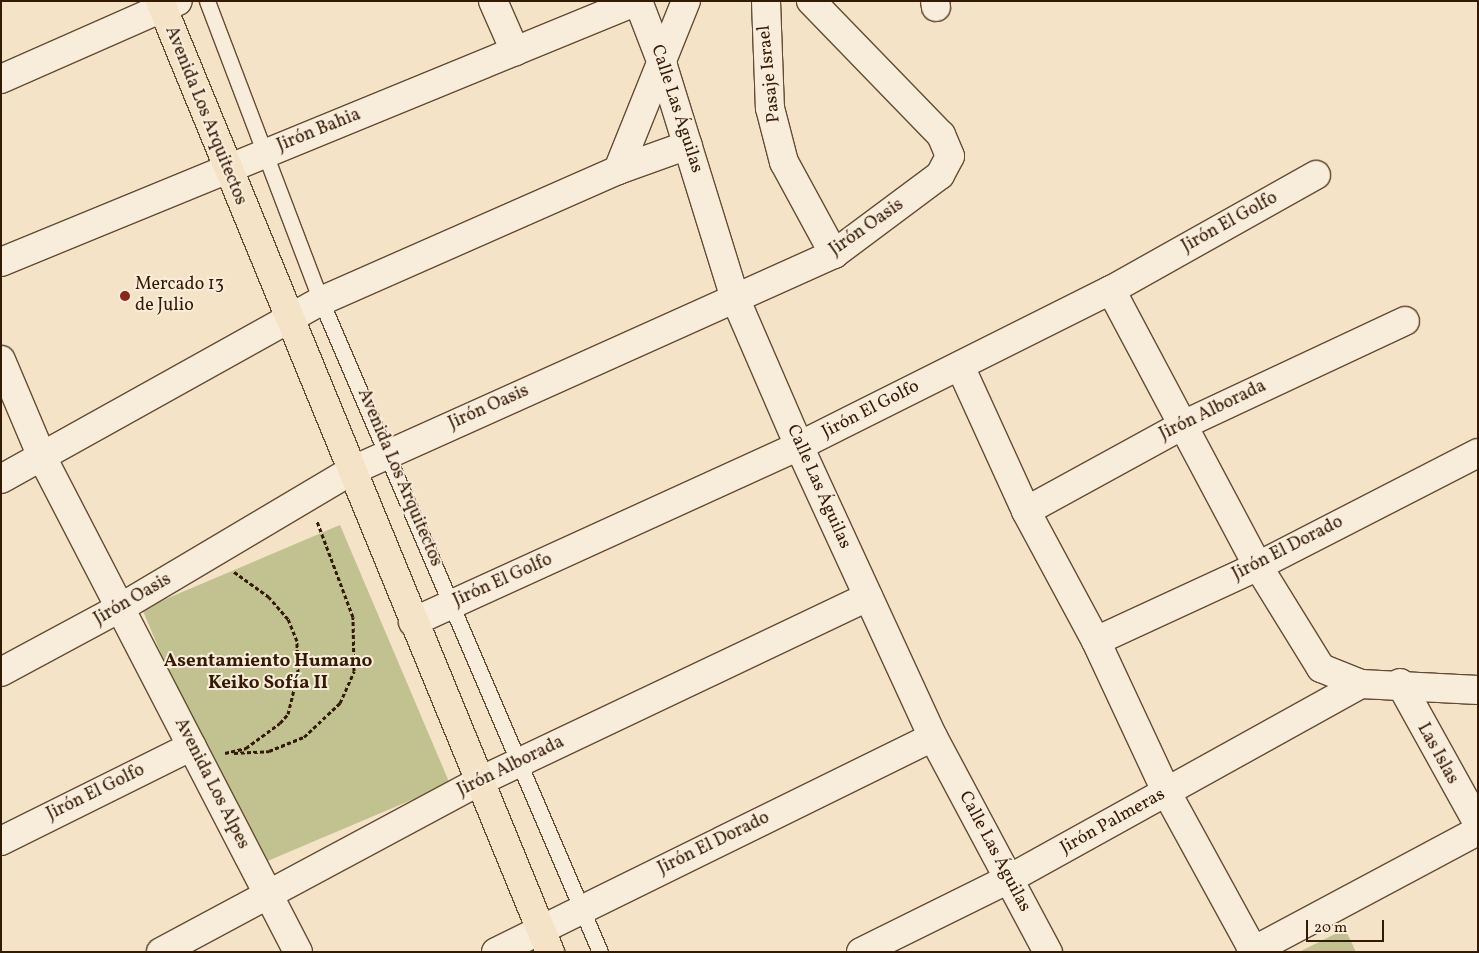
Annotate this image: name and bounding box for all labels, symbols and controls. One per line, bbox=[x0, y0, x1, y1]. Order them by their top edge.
street label: Avenida Los Arquitectos bbox=[159, 23, 251, 209]
street label: Pasaje Israel bbox=[754, 24, 786, 124]
street label: Calle Las Águilas bbox=[645, 42, 707, 176]
street label: Jirón Bahia bbox=[274, 104, 364, 158]
street label: Jirón El Golfo bbox=[1178, 188, 1282, 258]
street label: Jirón Oasis bbox=[826, 195, 908, 261]
place label: Mercado 13 de Julio bbox=[135, 275, 224, 318]
marker: Mercado 13 de Julio bbox=[119, 290, 131, 302]
street label: Jirón El Golfo bbox=[819, 376, 923, 444]
street label: Jirón Alborada bbox=[1156, 376, 1270, 446]
street label: Jirón Oasis bbox=[445, 381, 533, 435]
street label: Avenida Los Arquitectos bbox=[352, 386, 446, 570]
street label: Calle Las Águilas bbox=[781, 422, 855, 552]
street label: Jirón El Dorado bbox=[1229, 512, 1347, 586]
street label: Jirón El Golfo bbox=[450, 550, 556, 612]
street label: Jirón Oasis bbox=[90, 569, 176, 631]
district label: Asentamiento Humano Keiko Sofía II bbox=[164, 651, 372, 695]
street label: Avenida Los Alpes bbox=[169, 715, 253, 853]
street label: Las Islas bbox=[1411, 720, 1463, 788]
street label: Jirón Alborada bbox=[454, 732, 568, 802]
street label: Jirón El Golfo bbox=[44, 760, 148, 826]
street label: Jirón Palmeras bbox=[1057, 784, 1169, 860]
street label: Calle Las Águilas bbox=[953, 788, 1035, 916]
street label: Jirón El Dorado bbox=[655, 808, 773, 880]
scale bar bbox=[1309, 910, 1386, 942]
text: 20 m bbox=[1314, 918, 1347, 939]

